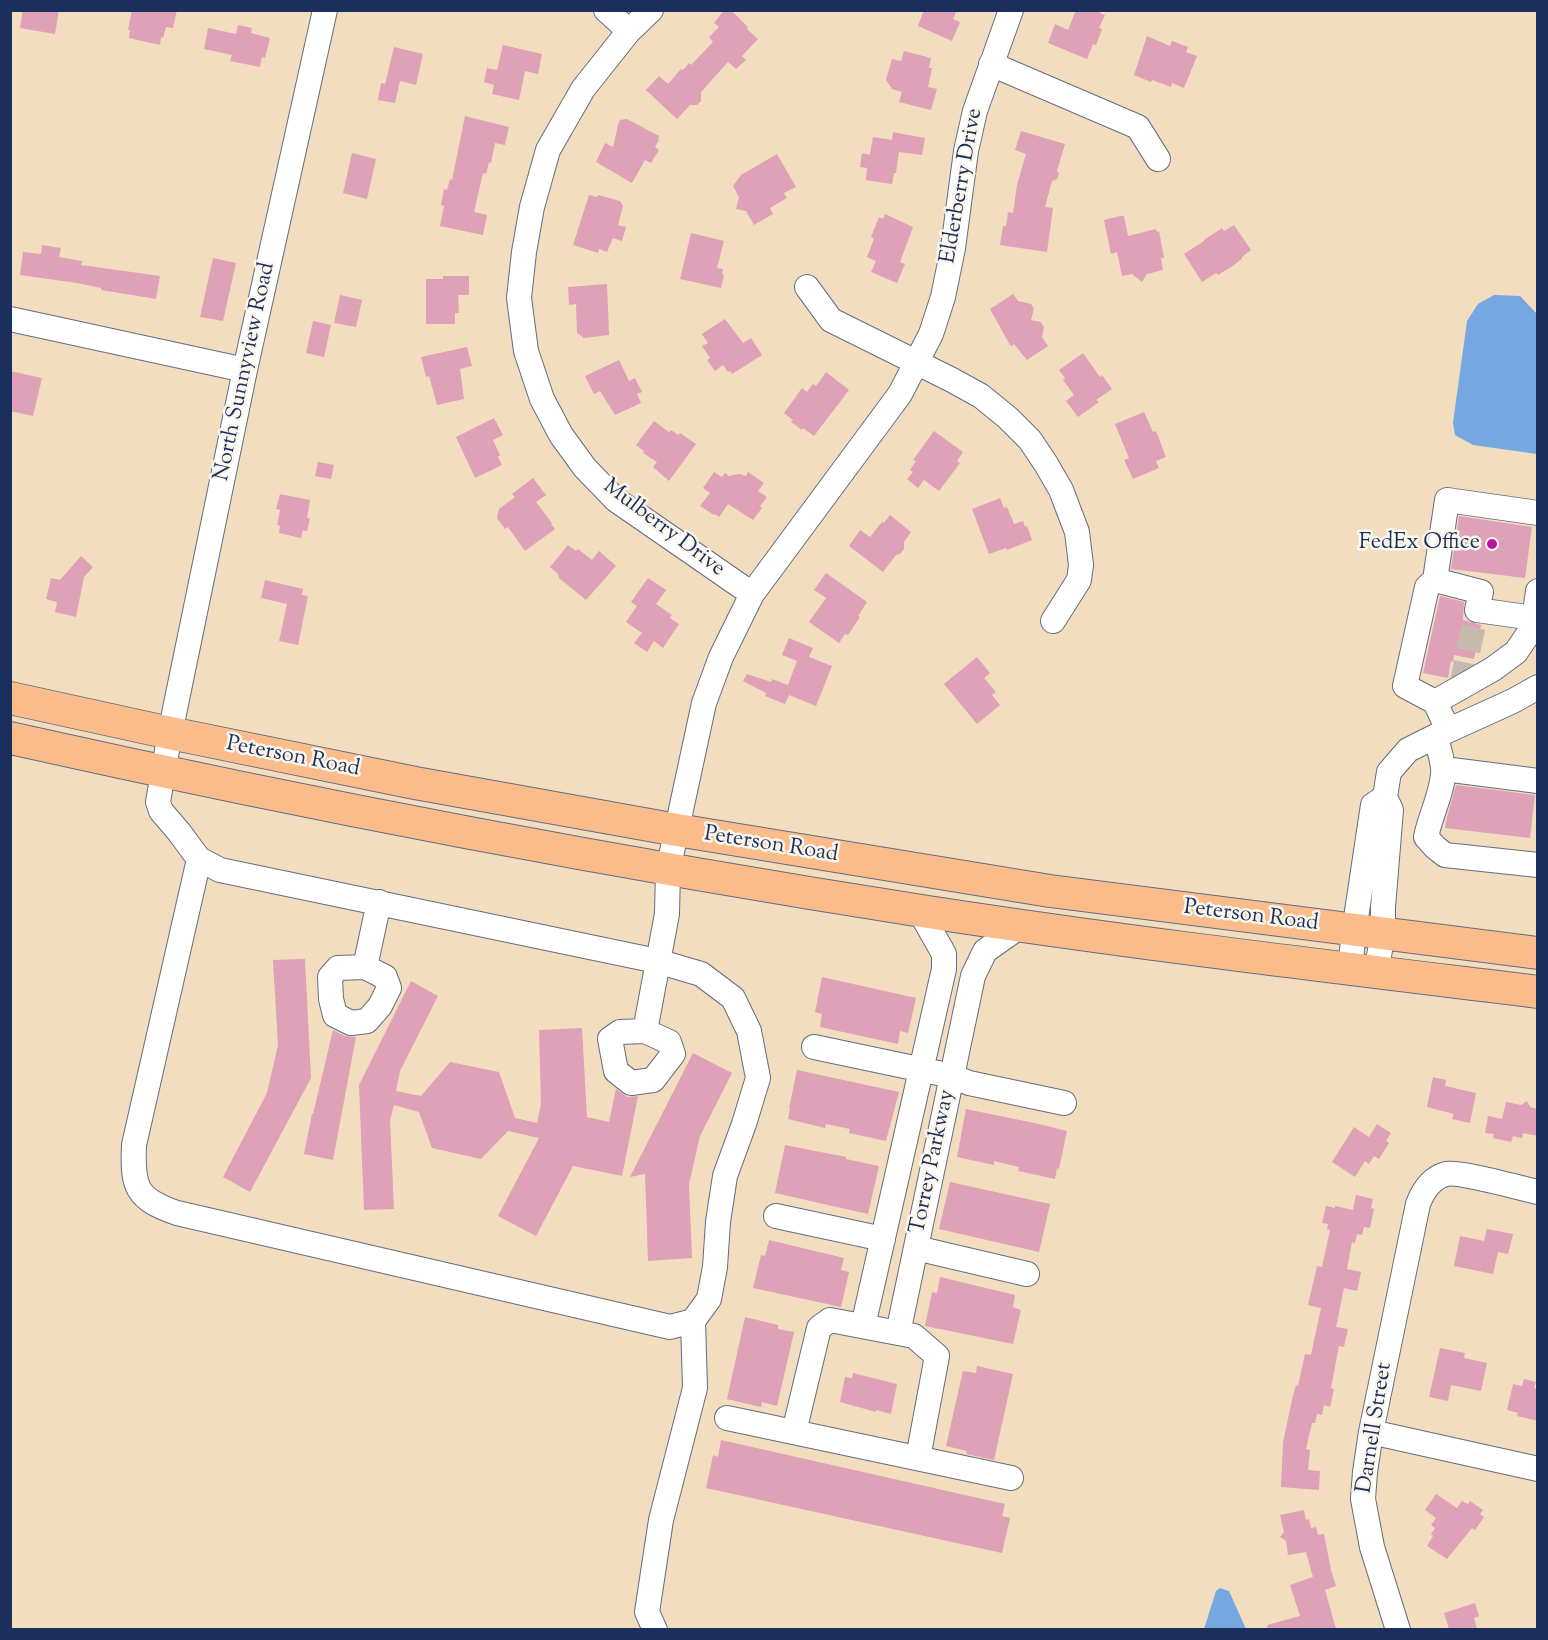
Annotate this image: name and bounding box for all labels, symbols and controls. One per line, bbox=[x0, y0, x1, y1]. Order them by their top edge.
street label: Elderberry Drive bbox=[936, 106, 990, 266]
street label: North Sunnyview Road bbox=[210, 260, 282, 484]
street label: Mulberry Drive bbox=[597, 474, 729, 584]
place label: FedEx Office bbox=[1359, 531, 1480, 557]
marker: FedEx Office bbox=[1485, 537, 1499, 551]
street label: Peterson Road bbox=[224, 732, 362, 784]
street label: Peterson Road bbox=[702, 822, 840, 870]
street label: Peterson Road bbox=[1182, 896, 1320, 938]
street label: Torrey Parkway bbox=[906, 1088, 962, 1236]
street label: Darnell Street bbox=[1353, 1361, 1399, 1495]

